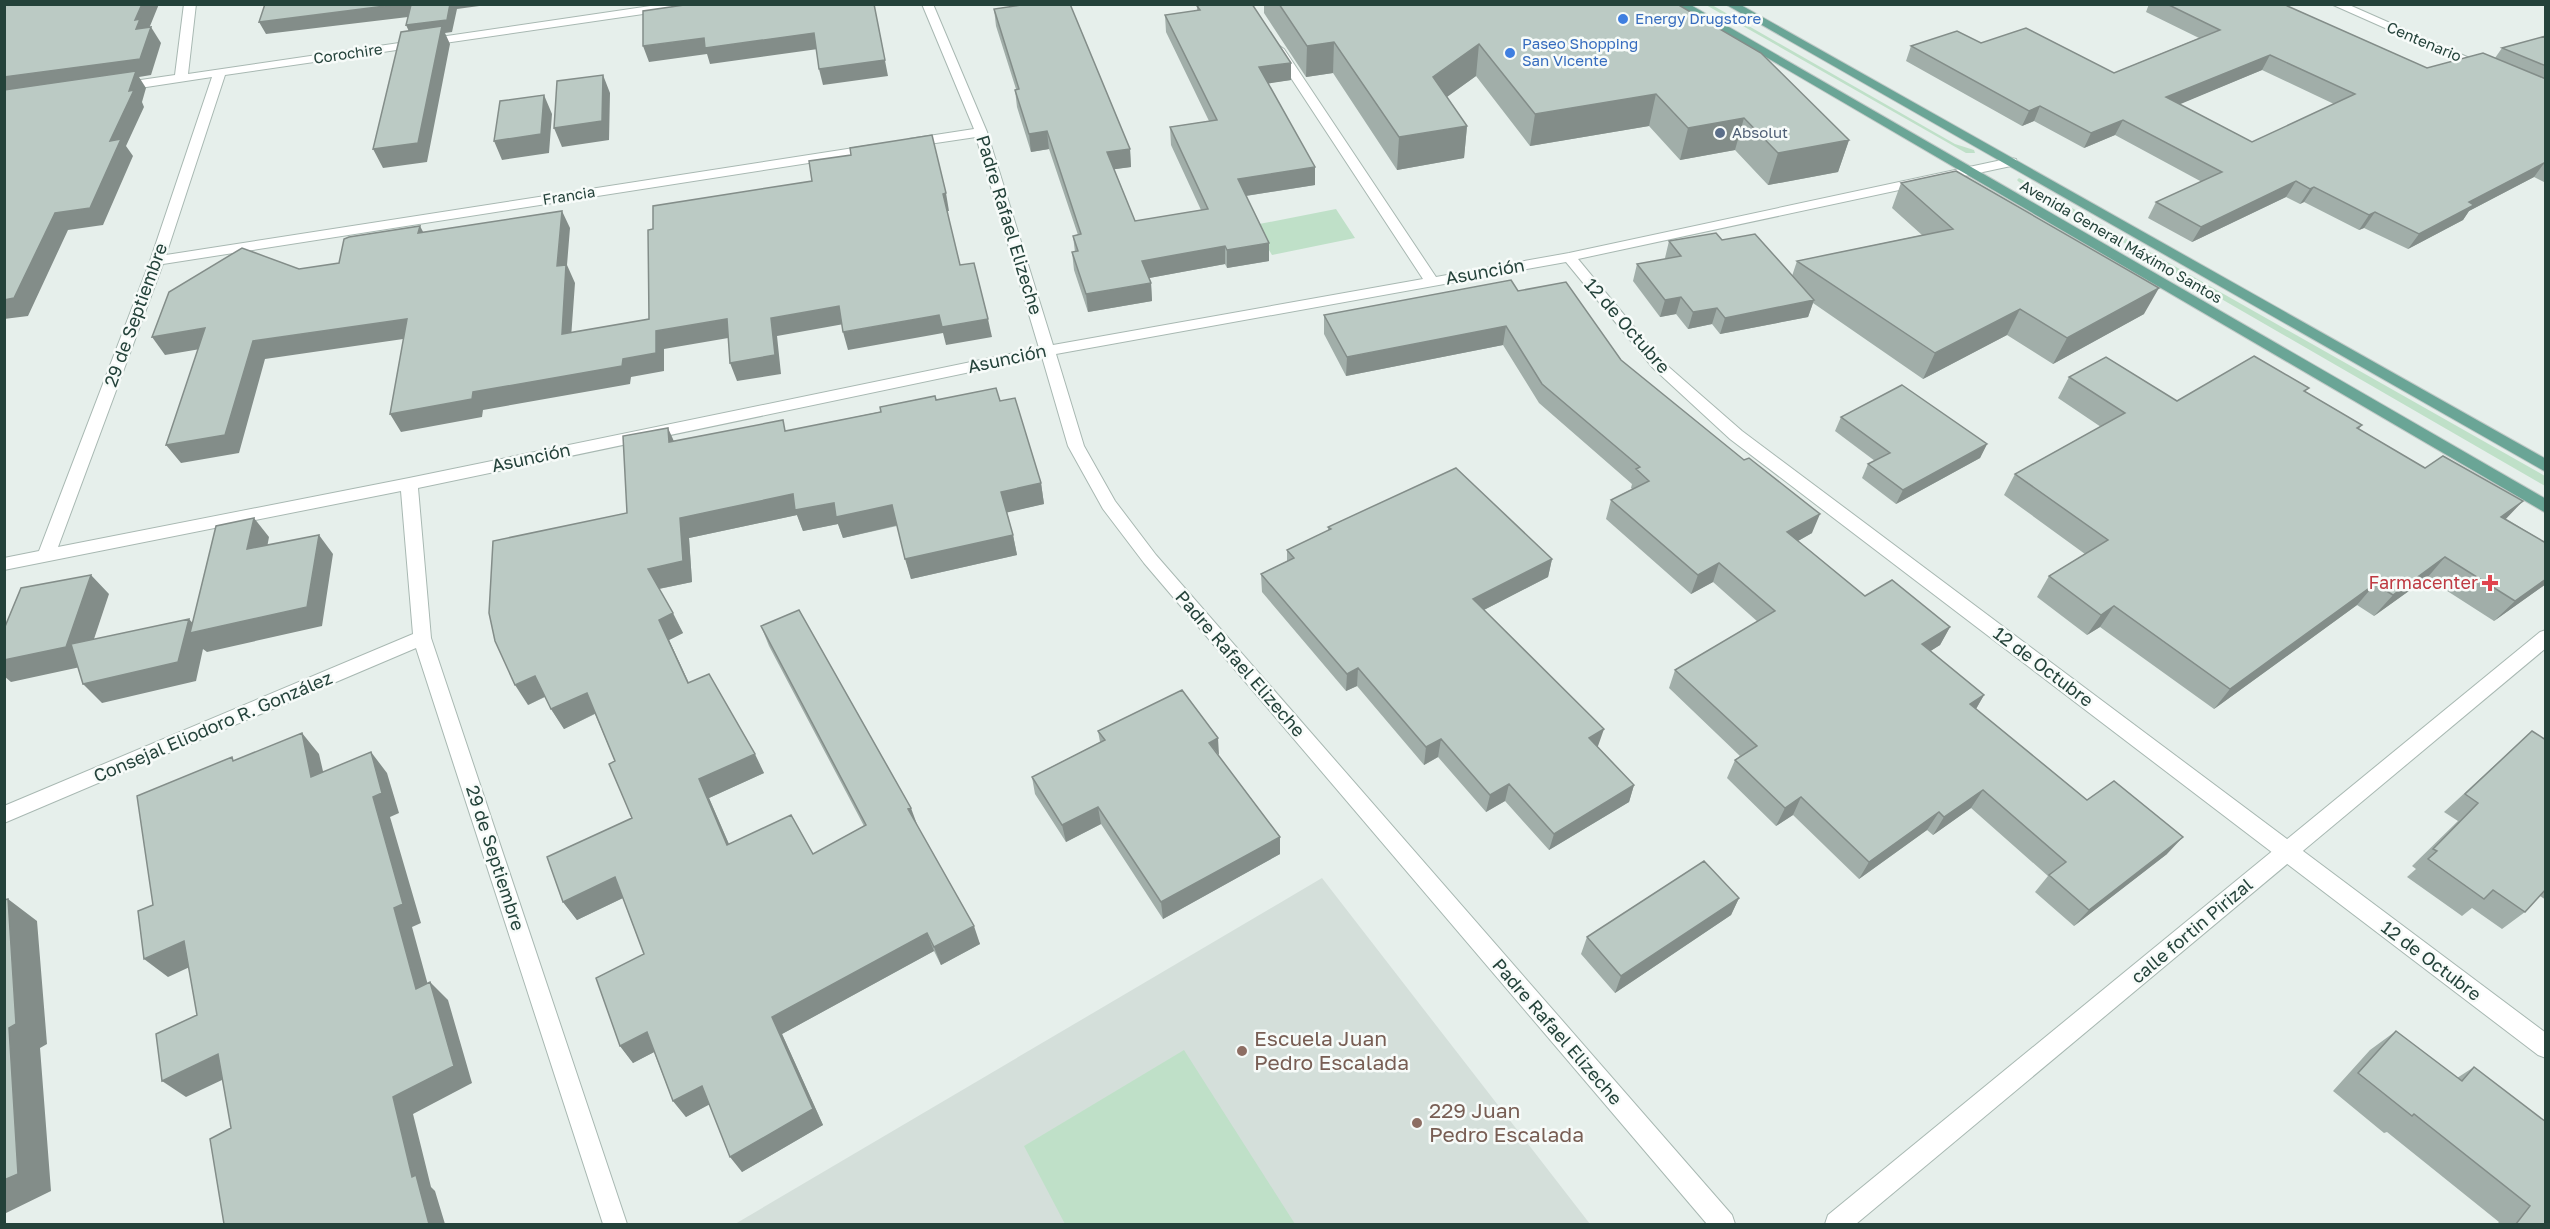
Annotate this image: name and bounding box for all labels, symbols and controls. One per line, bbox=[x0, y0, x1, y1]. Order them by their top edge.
place label: Energy Drugstore bbox=[1635, 9, 1761, 27]
marker: Energy Drugstore bbox=[1616, 12, 1630, 26]
street label: Centenario bbox=[2384, 17, 2464, 65]
place label: Paseo Shopping San Vicente bbox=[1522, 34, 1638, 69]
street label: Corochire bbox=[312, 39, 384, 67]
marker: Paseo Shopping San Vicente bbox=[1503, 46, 1517, 60]
place label: Absolut bbox=[1732, 123, 1788, 141]
marker: Absolut bbox=[1713, 126, 1727, 140]
street label: Padre Rafael Elizeche bbox=[972, 132, 1048, 317]
street label: Avenida General Máximo Santos bbox=[2017, 176, 2226, 307]
street label: Francia bbox=[541, 182, 596, 208]
street label: 29 de Septiembre bbox=[99, 240, 171, 390]
street label: Asunción bbox=[1444, 253, 1526, 289]
street label: 12 de Octubre bbox=[1580, 273, 1675, 378]
street label: Asunción bbox=[965, 339, 1048, 377]
street label: Asunción bbox=[489, 438, 572, 476]
place label: Farmacenter bbox=[2369, 571, 2478, 593]
marker: Farmacenter bbox=[2483, 576, 2497, 590]
street label: Padre Rafael Elizeche bbox=[1171, 586, 1310, 741]
street label: 12 de Octubre bbox=[1989, 622, 2098, 711]
street label: Consejal Eliodoro R. González bbox=[90, 666, 335, 786]
street label: 29 de Septiembre bbox=[462, 782, 530, 933]
street label: calle fortin Pirizal bbox=[2126, 873, 2257, 988]
street label: 12 de Octubre bbox=[2377, 916, 2486, 1005]
street label: Padre Rafael Elizeche bbox=[1488, 954, 1627, 1109]
place label: Escuela Juan Pedro Escalada bbox=[1254, 1025, 1409, 1075]
marker: Escuela Juan Pedro Escalada bbox=[1235, 1044, 1249, 1058]
place label: 229 Juan Pedro Escalada bbox=[1429, 1097, 1584, 1147]
marker: 229 Juan Pedro Escalada bbox=[1410, 1116, 1424, 1130]

